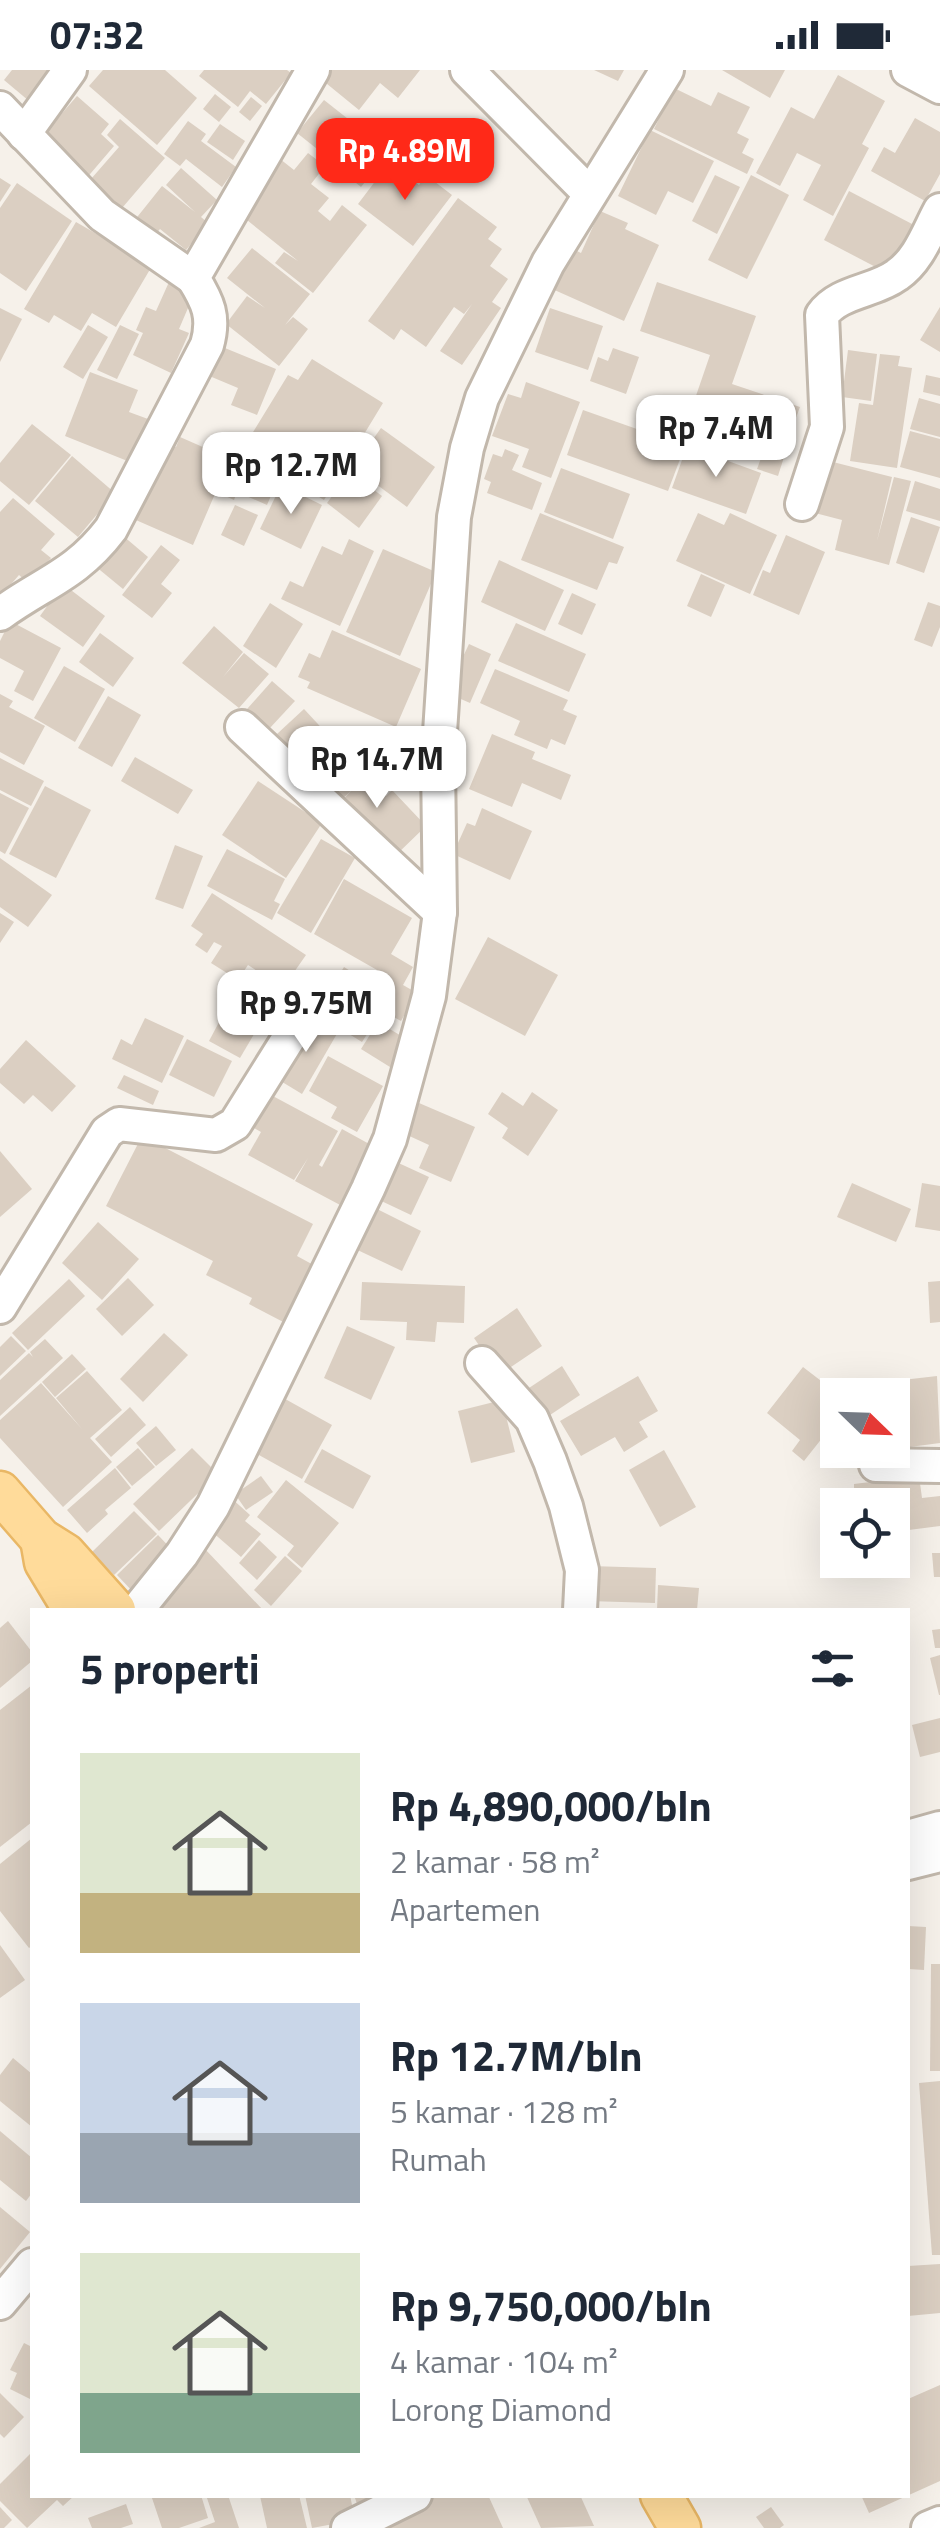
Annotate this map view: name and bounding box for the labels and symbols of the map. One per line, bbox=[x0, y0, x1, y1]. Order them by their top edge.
pin: Rp 4.89M bbox=[302, 118, 508, 203]
pin: Rp 7.4M bbox=[624, 395, 808, 480]
pin: Rp 12.7M bbox=[188, 432, 394, 517]
pin: Rp 14.7M bbox=[274, 726, 480, 811]
pin: Rp 9.75M bbox=[203, 970, 409, 1055]
north arrow bbox=[820, 1378, 910, 1468]

